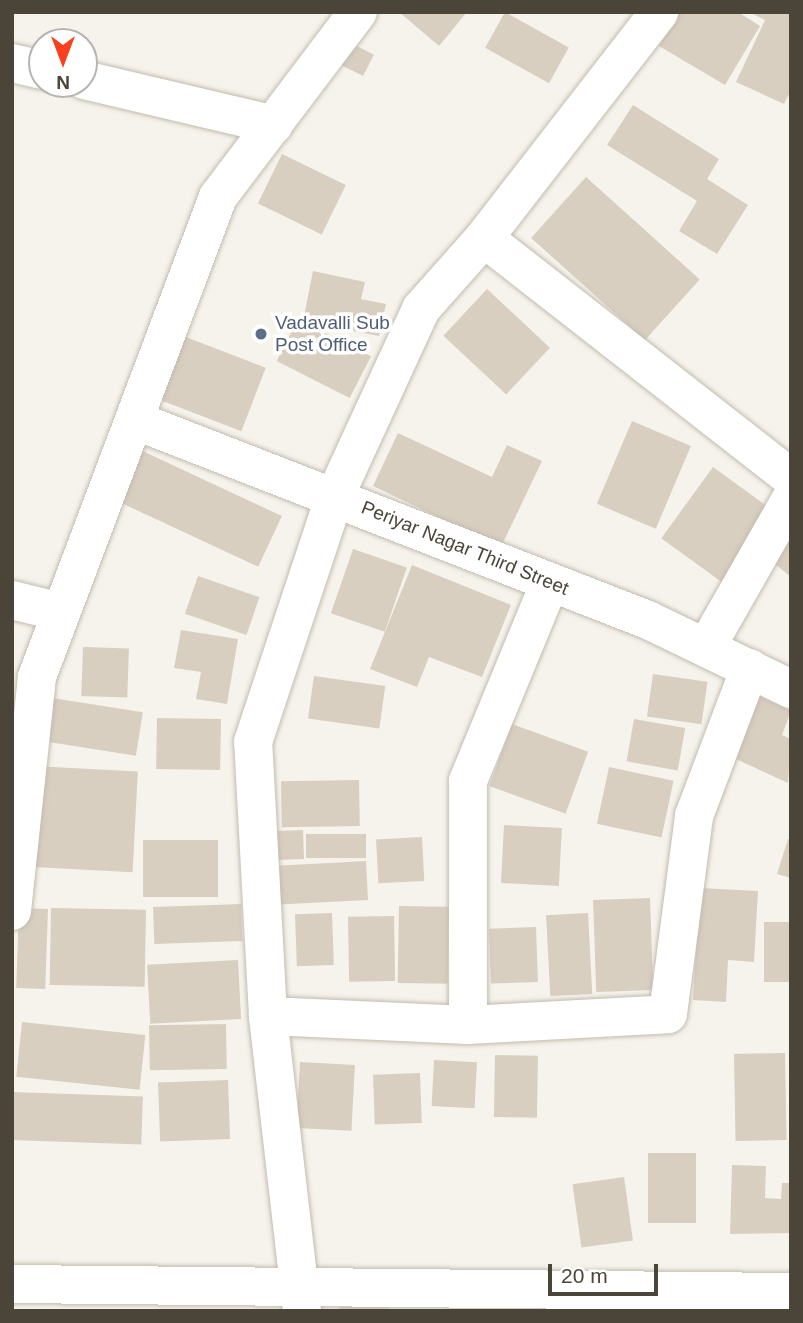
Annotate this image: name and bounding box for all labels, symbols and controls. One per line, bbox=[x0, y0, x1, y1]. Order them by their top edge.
north arrow bbox=[28, 28, 98, 98]
text: N bbox=[56, 72, 70, 93]
place label: Vadavalli Sub Post Office bbox=[275, 312, 390, 356]
marker: Vadavalli Sub Post Office bbox=[253, 326, 269, 342]
street label: Periyar Nagar Third Street bbox=[358, 496, 572, 600]
scale bar bbox=[551, 1250, 661, 1294]
text: 20 m bbox=[561, 1264, 608, 1287]

